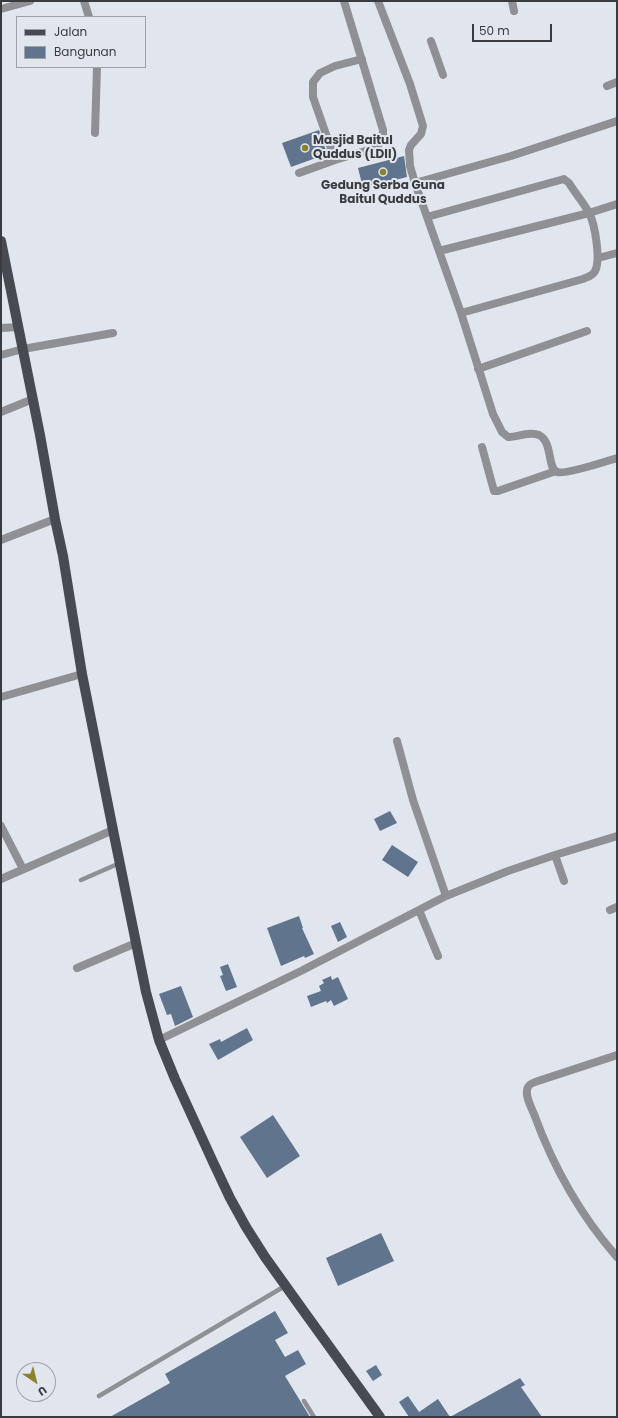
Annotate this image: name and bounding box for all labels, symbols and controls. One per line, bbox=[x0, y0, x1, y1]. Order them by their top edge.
legend bbox=[16, 16, 146, 68]
scale bar bbox=[474, 16, 554, 42]
text: 50 m bbox=[479, 22, 510, 39]
text: Jalan bbox=[54, 23, 87, 40]
text: Bangunan bbox=[54, 43, 116, 60]
place label: Masjid Baitul Quddus (LDII) bbox=[313, 134, 397, 162]
marker: Masjid Baitul Quddus (LDII) bbox=[300, 143, 310, 153]
marker: Gedung Serba Guna Baitul Quddus bbox=[378, 167, 388, 177]
place label: Gedung Serba Guna Baitul Quddus bbox=[321, 179, 445, 207]
north arrow bbox=[16, 1362, 56, 1402]
text: U bbox=[35, 1382, 50, 1400]

